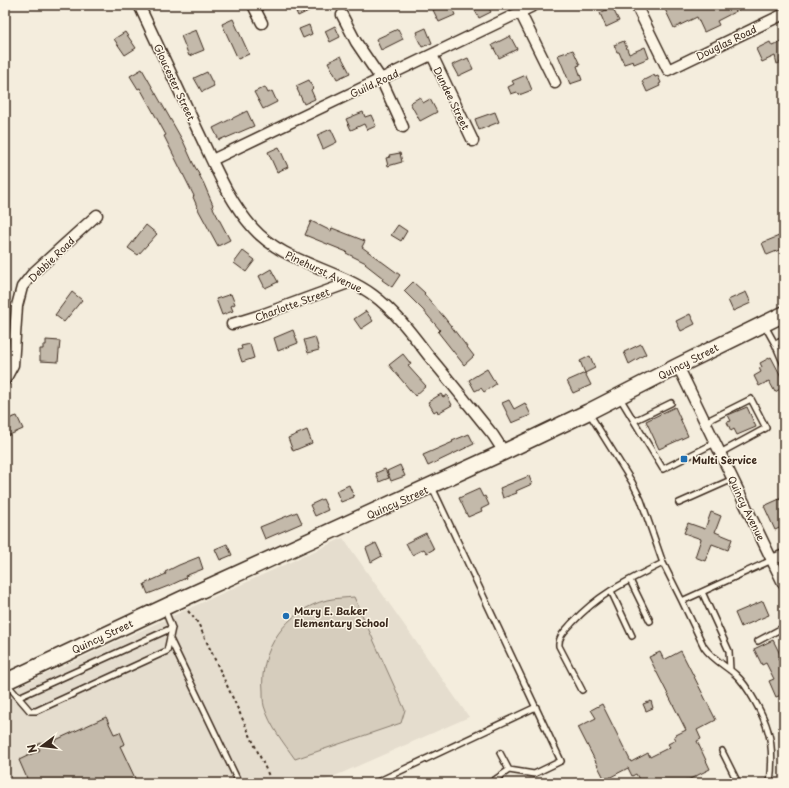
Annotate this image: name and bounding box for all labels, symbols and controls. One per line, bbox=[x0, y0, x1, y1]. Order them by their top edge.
street label: Douglas Road bbox=[693, 21, 759, 63]
street label: Gloucester Street bbox=[151, 41, 199, 123]
street label: Dundee Street bbox=[430, 64, 474, 132]
street label: Guild Road bbox=[347, 65, 401, 101]
street label: Debbie Road bbox=[24, 233, 78, 285]
street label: Pinehurst Avenue bbox=[283, 247, 365, 296]
street label: Charlotte Street bbox=[253, 284, 331, 324]
street label: Quincy Street bbox=[655, 339, 721, 383]
place label: Multi Service bbox=[692, 452, 757, 467]
marker: Multi Service bbox=[679, 454, 689, 464]
street label: Quincy Avenue bbox=[725, 473, 769, 544]
street label: Quincy Street bbox=[364, 482, 430, 522]
place label: Mary E. Baker Elementary School bbox=[294, 603, 388, 630]
marker: Mary E. Baker Elementary School bbox=[281, 611, 291, 621]
street label: Quincy Street bbox=[69, 615, 135, 657]
north arrow bbox=[22, 726, 62, 766]
text: N bbox=[22, 742, 41, 755]

